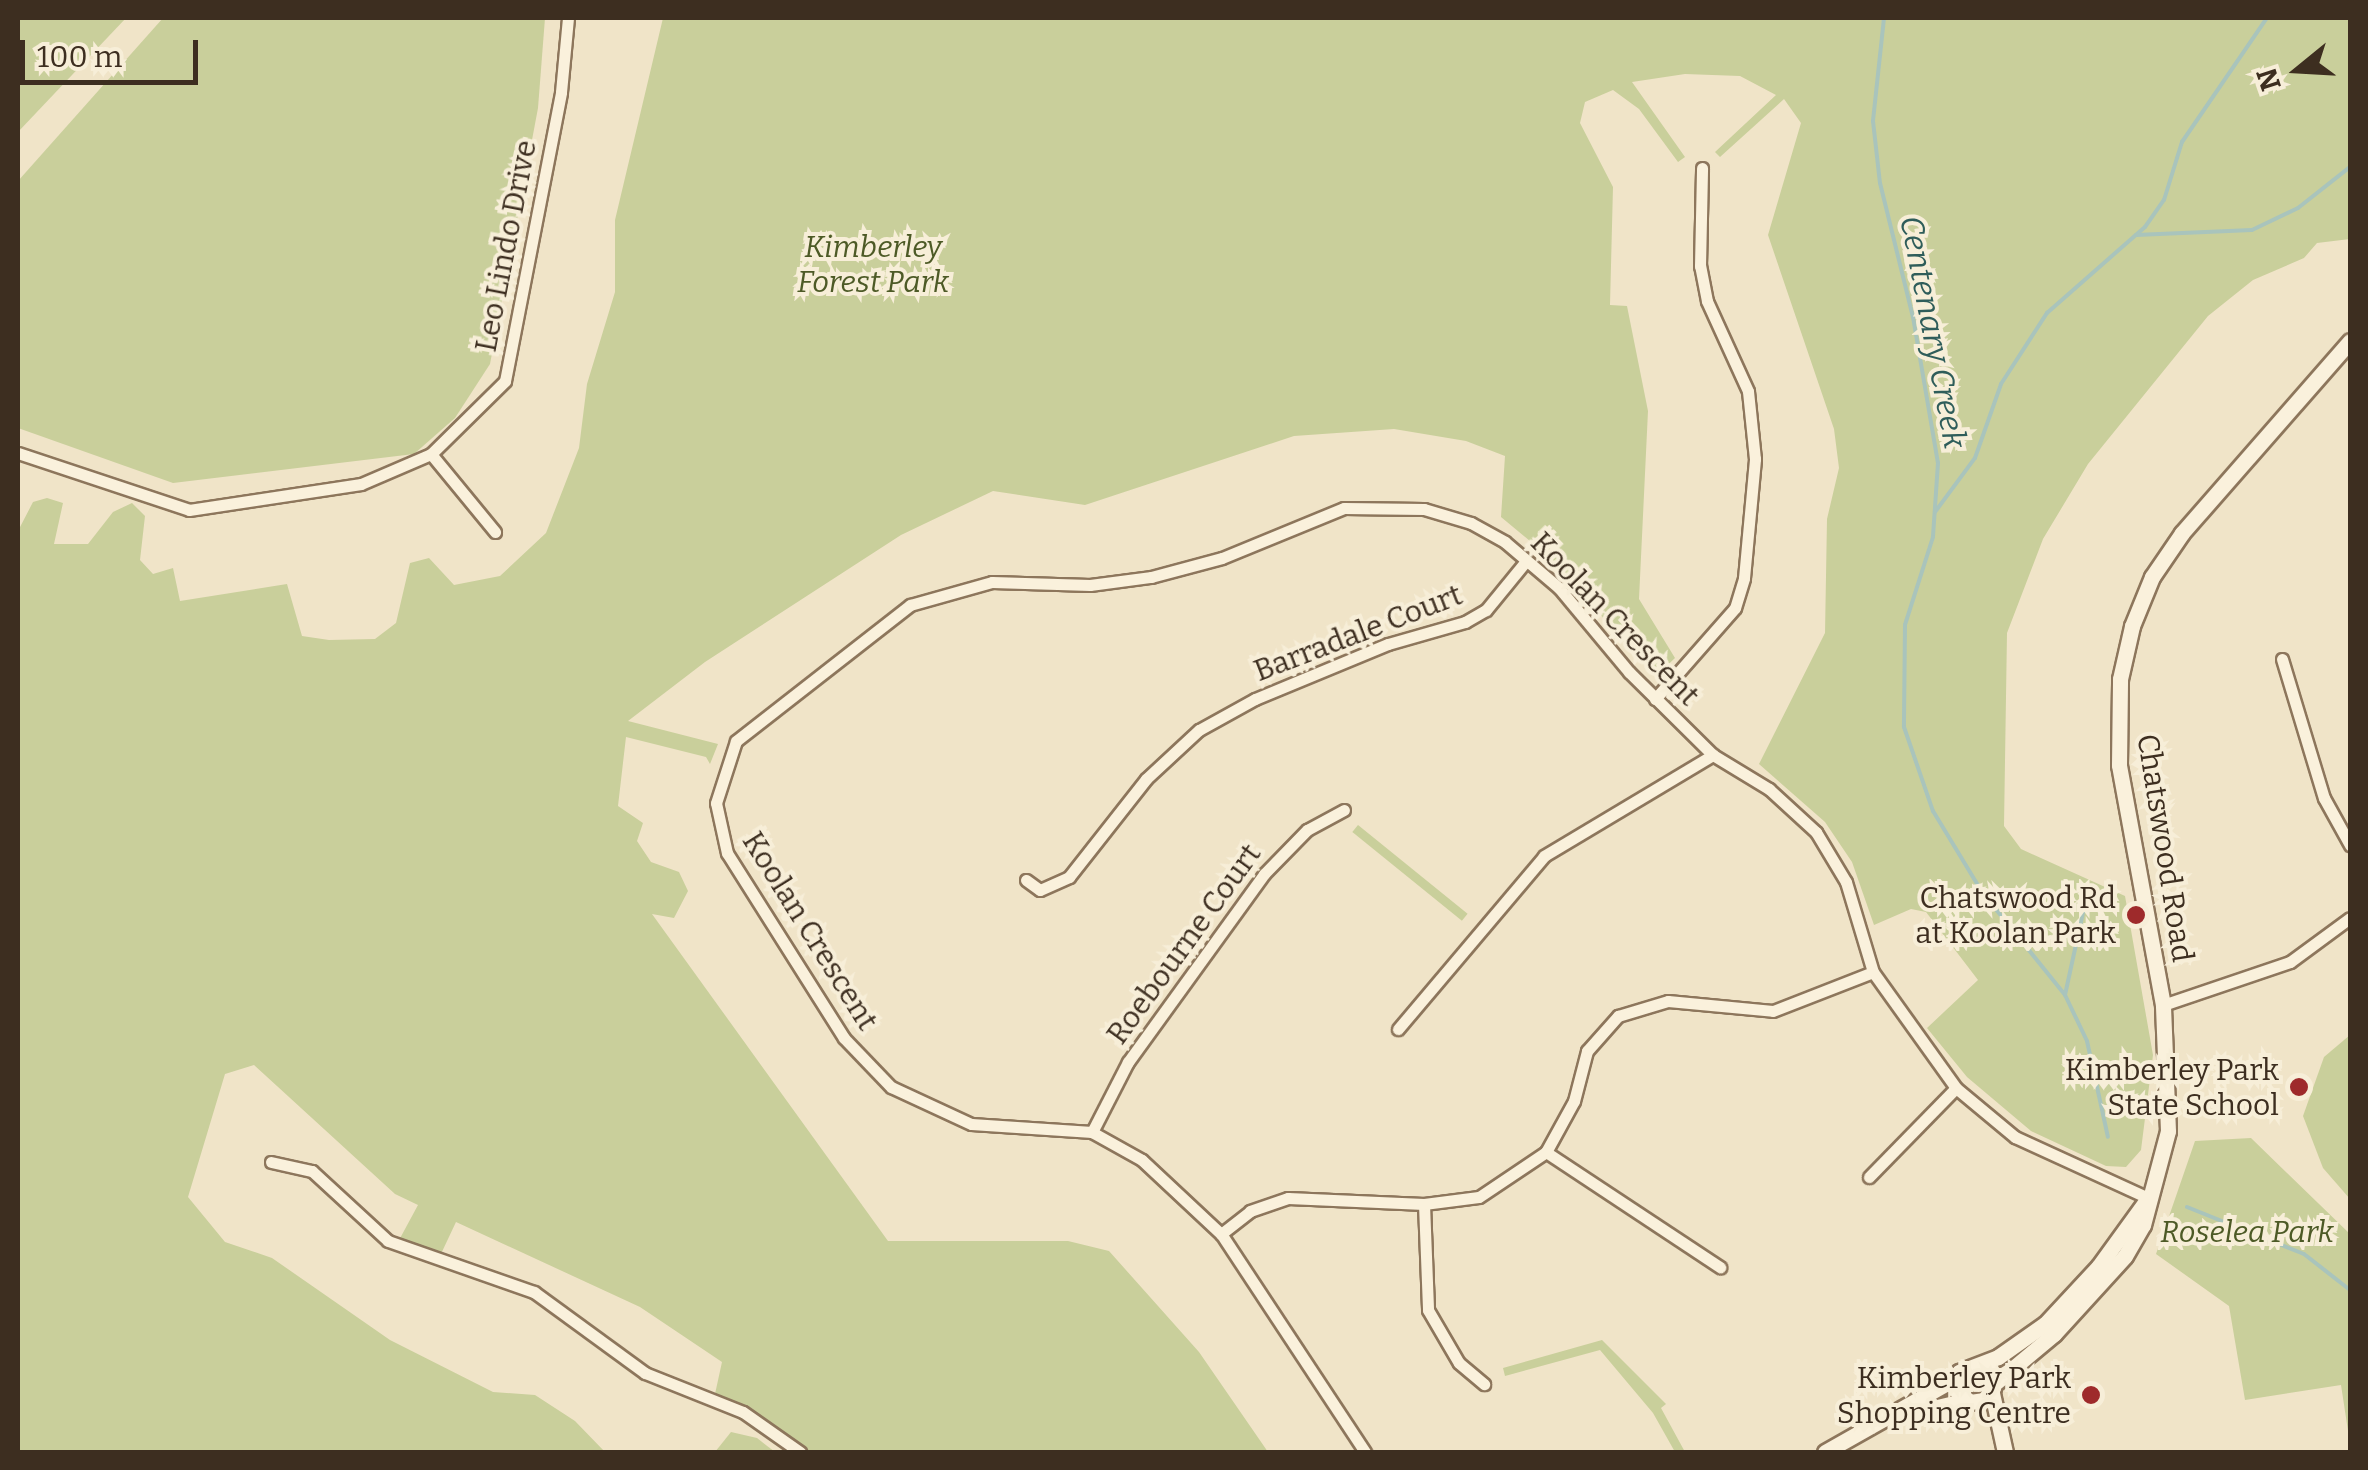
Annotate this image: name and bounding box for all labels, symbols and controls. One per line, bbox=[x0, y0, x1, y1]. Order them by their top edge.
scale bar bbox=[25, 20, 202, 82]
north arrow bbox=[2248, 20, 2348, 120]
text: 100 m bbox=[37, 39, 122, 75]
text: N bbox=[2250, 64, 2288, 95]
street label: Leo Lindo Drive bbox=[468, 137, 544, 355]
water label: Centenary Creek bbox=[1892, 212, 1974, 452]
park label: Kimberley Forest Park bbox=[797, 229, 949, 300]
street label: Koolan Crescent bbox=[1523, 525, 1707, 713]
street label: Barradale Court bbox=[1249, 577, 1467, 689]
street label: Chatswood Road bbox=[2129, 731, 2201, 965]
street label: Koolan Crescent bbox=[735, 825, 885, 1037]
street label: Roebourne Court bbox=[1099, 837, 1269, 1051]
place label: Chatswood Rd at Koolan Park bbox=[1915, 880, 2116, 950]
marker: Chatswood Rd at Koolan Park bbox=[2125, 904, 2147, 926]
place label: Kimberley Park State School bbox=[2065, 1052, 2279, 1122]
marker: Kimberley Park State School bbox=[2288, 1076, 2310, 1098]
park label: Roselea Park bbox=[2160, 1214, 2334, 1250]
place label: Kimberley Park Shopping Centre bbox=[1837, 1360, 2071, 1430]
marker: Kimberley Park Shopping Centre bbox=[2080, 1384, 2102, 1406]

